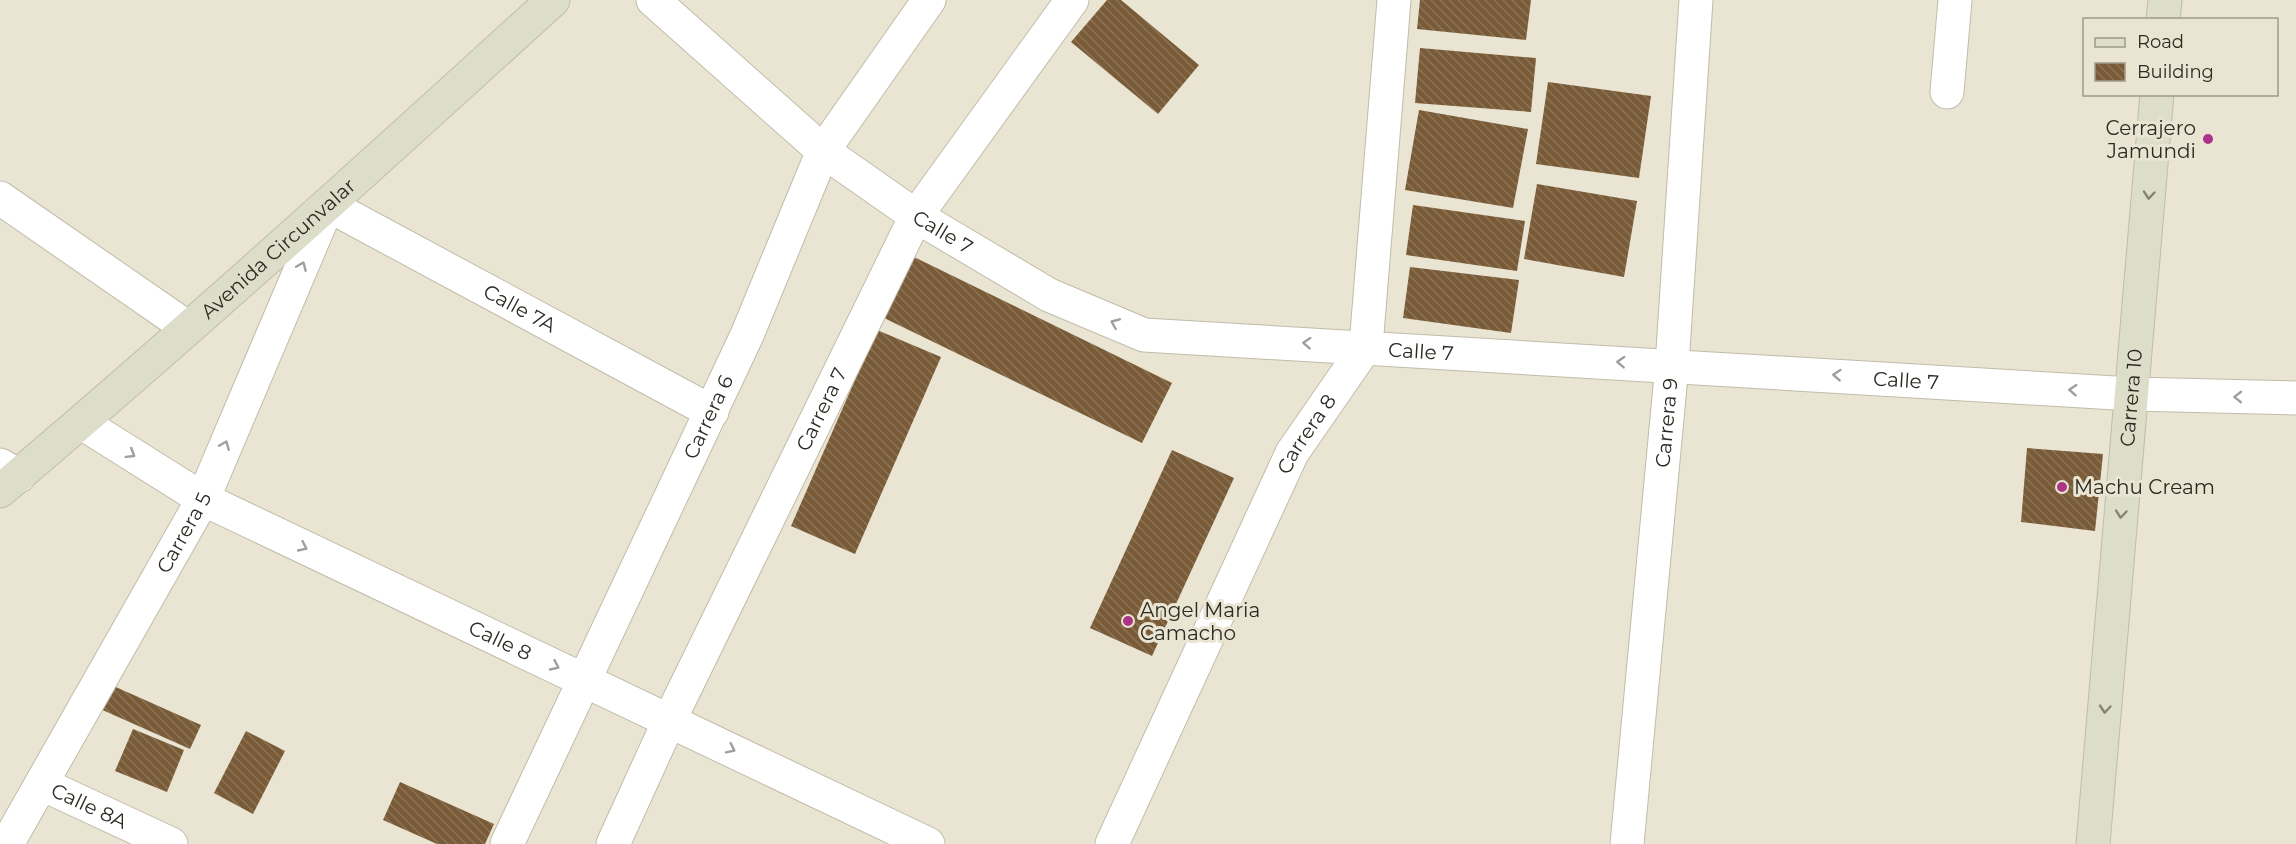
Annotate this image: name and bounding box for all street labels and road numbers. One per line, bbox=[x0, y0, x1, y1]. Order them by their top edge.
street label: Avenida Circunvalar bbox=[196, 173, 360, 324]
street label: Calle 7 bbox=[908, 205, 977, 259]
street label: Calle 7A bbox=[479, 279, 561, 338]
street label: Calle 7 bbox=[1387, 338, 1454, 365]
street label: Carrera 10 bbox=[2115, 348, 2147, 448]
street label: Carrera 7 bbox=[791, 364, 852, 455]
street label: Calle 7 bbox=[1872, 367, 1940, 394]
street label: Carrera 6 bbox=[678, 371, 738, 463]
street label: Carrera 9 bbox=[1650, 377, 1683, 469]
street label: Carrera 8 bbox=[1272, 390, 1341, 478]
street label: Carrera 5 bbox=[151, 489, 216, 577]
street label: Calle 8 bbox=[465, 615, 535, 666]
street label: Calle 8A bbox=[47, 778, 132, 834]

